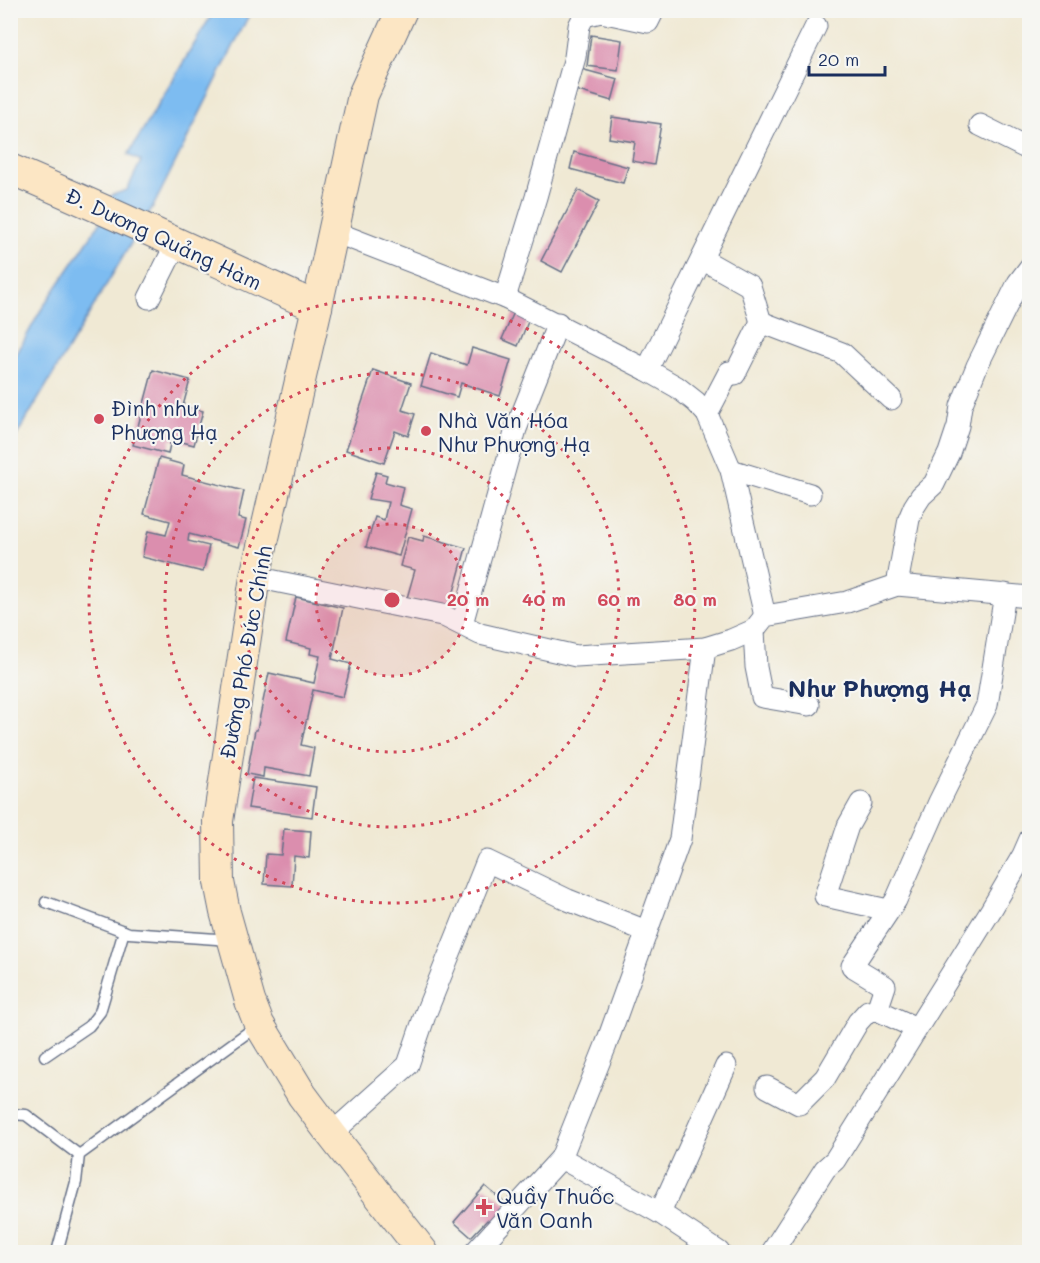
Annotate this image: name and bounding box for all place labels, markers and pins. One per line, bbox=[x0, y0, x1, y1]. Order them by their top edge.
place label: Đình như Phượng Hạ bbox=[111, 394, 218, 445]
place label: Nhà Văn Hóa Như Phượng Hạ bbox=[438, 406, 591, 457]
marker: Đình như Phượng Hạ bbox=[92, 412, 106, 426]
marker: Nhà Văn Hóa Như Phượng Hạ bbox=[419, 424, 433, 438]
centre of rings bbox=[382, 590, 402, 610]
place label: Quầy Thuốc Văn Oanh bbox=[496, 1182, 614, 1233]
marker: Quầy Thuốc Văn Oanh bbox=[477, 1200, 491, 1214]

